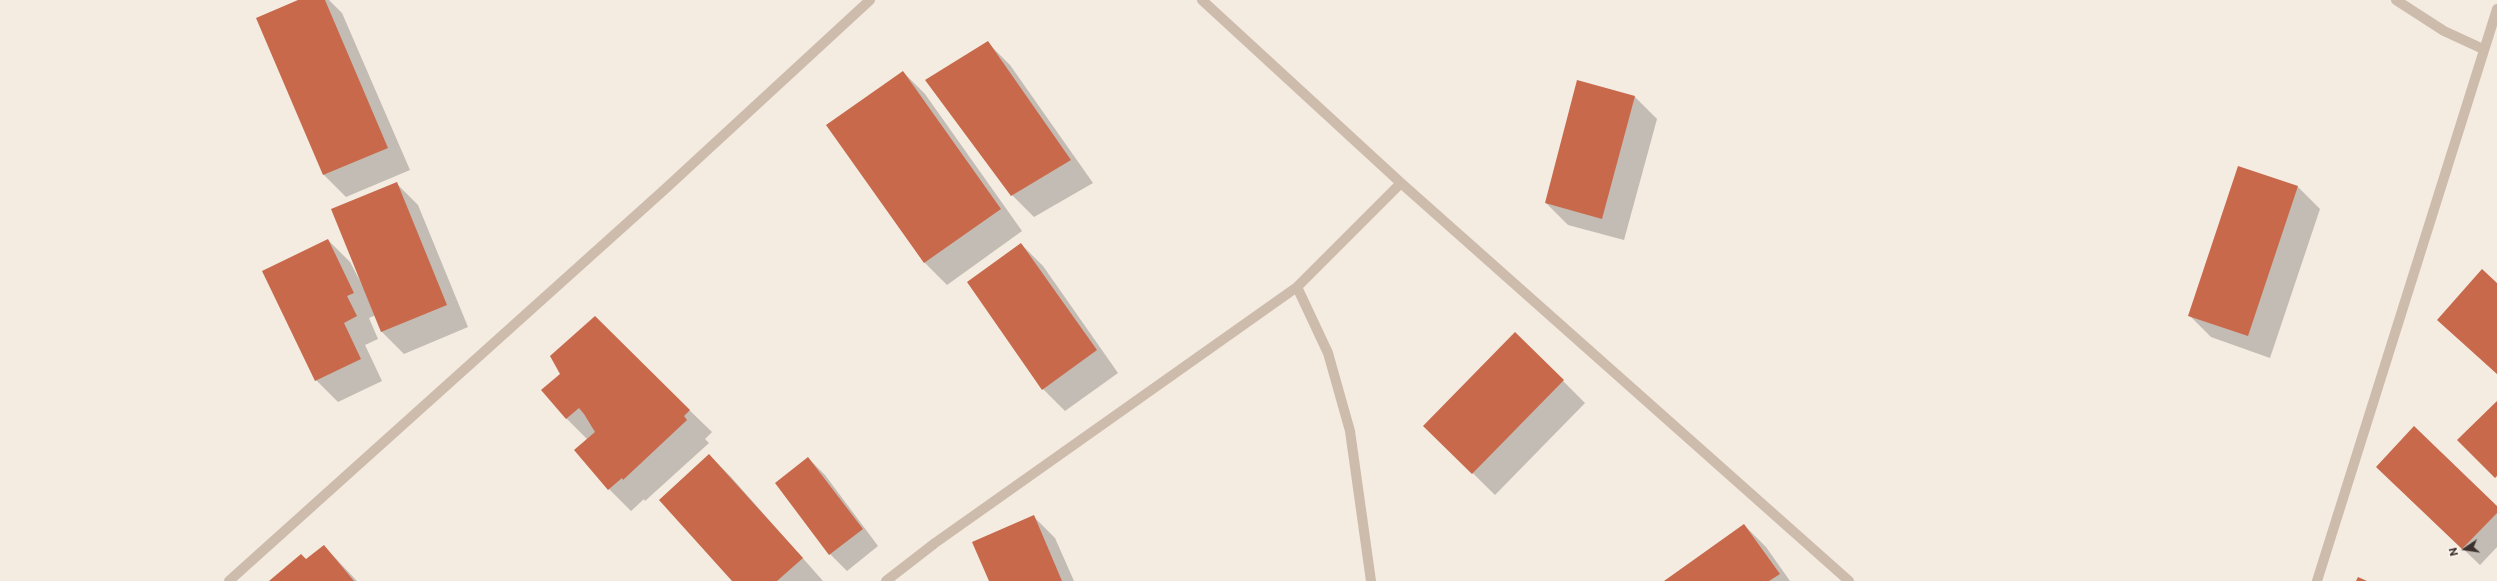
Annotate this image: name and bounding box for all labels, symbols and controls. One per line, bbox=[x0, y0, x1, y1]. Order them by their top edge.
north arrow bbox=[2445, 529, 2485, 569]
text: N bbox=[2446, 546, 2460, 557]

